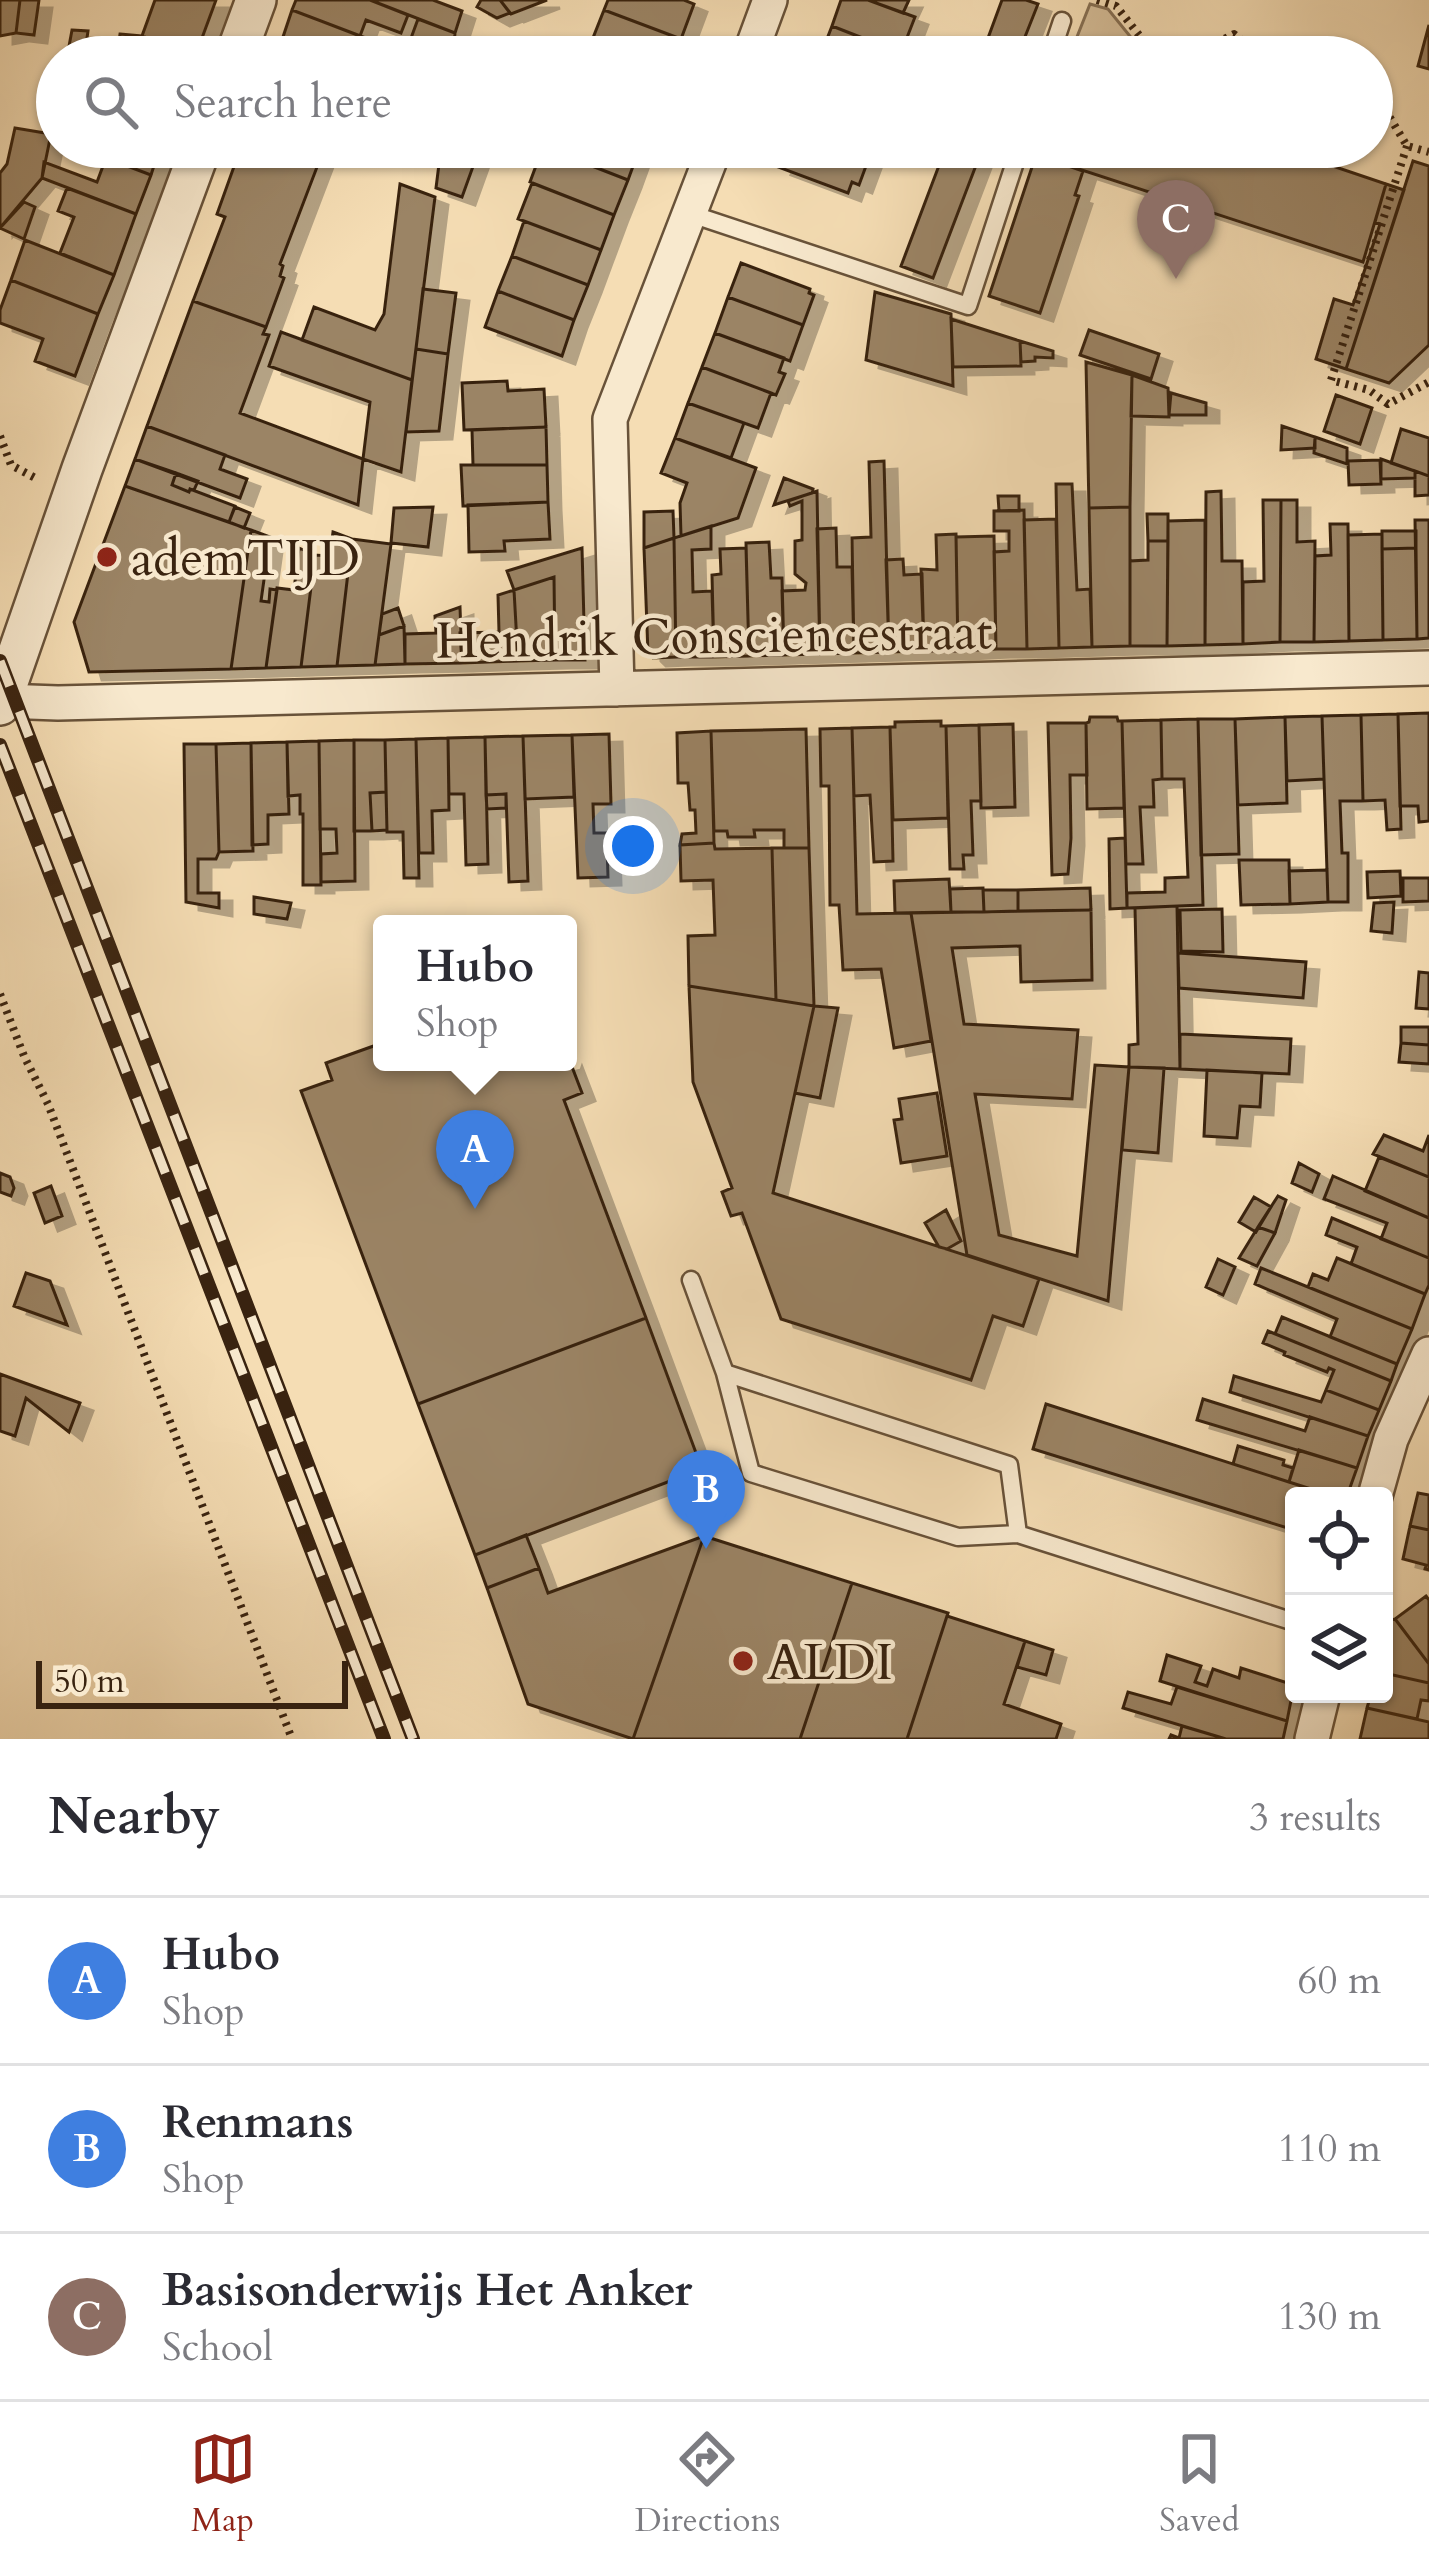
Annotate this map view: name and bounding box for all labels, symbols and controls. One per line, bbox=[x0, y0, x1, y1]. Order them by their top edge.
search box bbox=[36, 36, 1393, 168]
icon: search bbox=[78, 69, 144, 135]
text: Search here bbox=[174, 72, 392, 133]
pin: C bbox=[1137, 180, 1215, 279]
place label: ademTIJD bbox=[131, 524, 360, 594]
marker: ademTIJD bbox=[94, 544, 120, 570]
street label: Hendrik Consciencestraat bbox=[435, 597, 993, 677]
your location bbox=[603, 816, 663, 876]
popup bbox=[373, 915, 577, 1071]
text: Hubo bbox=[416, 936, 534, 997]
text: Shop bbox=[416, 997, 499, 1050]
pin: A bbox=[436, 1110, 514, 1209]
pin: B bbox=[667, 1450, 745, 1549]
map controls bbox=[1285, 1487, 1393, 1703]
button: locate bbox=[1285, 1487, 1393, 1595]
button: layers bbox=[1285, 1595, 1393, 1703]
place label: ALDI bbox=[767, 1628, 893, 1698]
marker: ALDI bbox=[730, 1648, 756, 1674]
scale bar bbox=[36, 1655, 348, 1708]
text: 50 m bbox=[54, 1659, 125, 1704]
text: Nearby bbox=[48, 1782, 220, 1852]
text: 3 results bbox=[1249, 1791, 1381, 1844]
text: Hubo bbox=[162, 1924, 280, 1985]
text: A bbox=[72, 1954, 102, 2007]
text: 60 m bbox=[1298, 1954, 1381, 2007]
text: Shop bbox=[162, 1985, 245, 2038]
text: Renmans bbox=[162, 2092, 353, 2153]
text: B bbox=[73, 2122, 101, 2175]
text: 110 m bbox=[1278, 2122, 1381, 2175]
text: Shop bbox=[162, 2153, 245, 2206]
text: Basisonderwijs Het Anker bbox=[162, 2260, 692, 2321]
text: C bbox=[72, 2290, 102, 2343]
text: 130 m bbox=[1278, 2290, 1381, 2343]
text: School bbox=[162, 2321, 273, 2374]
tab: Map bbox=[190, 2426, 256, 2543]
tab: Directions bbox=[635, 2426, 780, 2543]
tab: Saved bbox=[1159, 2426, 1239, 2543]

